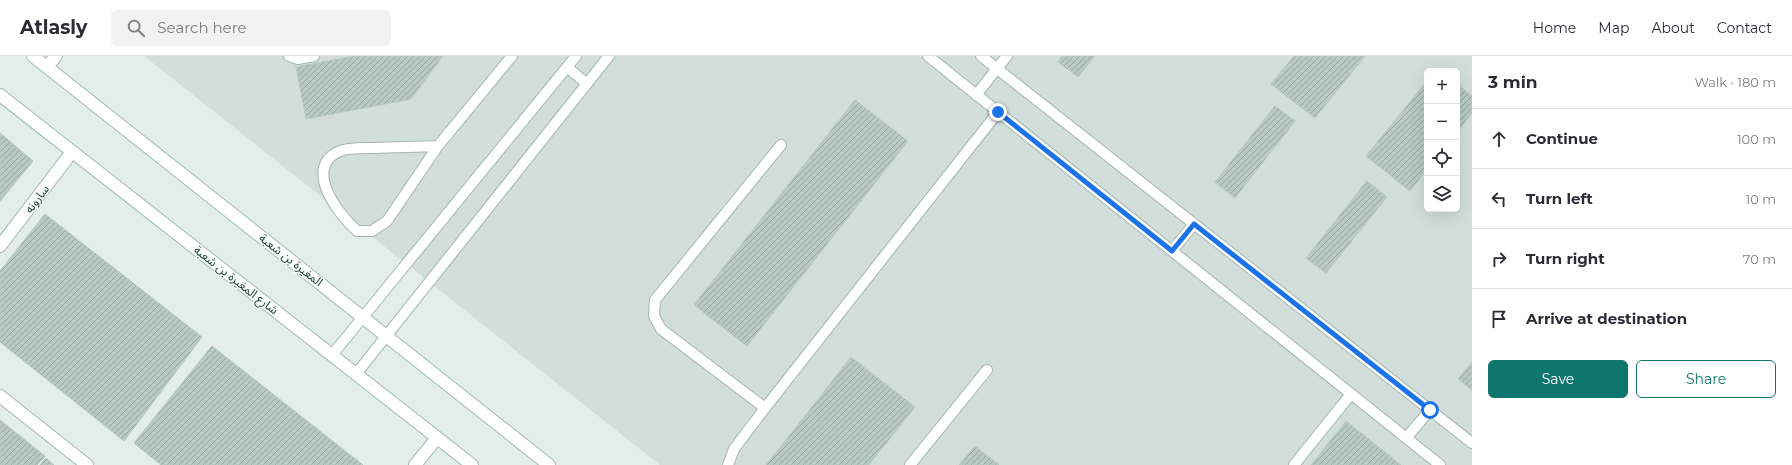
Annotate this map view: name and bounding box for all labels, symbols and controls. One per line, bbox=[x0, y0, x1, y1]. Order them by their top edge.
search box bbox=[111, 10, 391, 46]
text: Atlasly bbox=[20, 16, 87, 39]
icon: search bbox=[125, 17, 147, 39]
text: Search here bbox=[157, 18, 247, 37]
text: Home bbox=[1533, 19, 1576, 37]
text: Map bbox=[1598, 19, 1629, 37]
text: About bbox=[1651, 19, 1695, 37]
text: Contact bbox=[1717, 19, 1772, 37]
map controls bbox=[1424, 68, 1460, 212]
button: + bbox=[1424, 68, 1460, 104]
text: 3 min bbox=[1488, 72, 1538, 92]
text: Walk · 180 m bbox=[1694, 74, 1776, 90]
route end bbox=[989, 103, 1007, 121]
button: − bbox=[1424, 104, 1460, 140]
icon: ahead bbox=[1488, 128, 1510, 150]
text: Continue bbox=[1526, 129, 1598, 148]
text: 100 m bbox=[1737, 131, 1776, 147]
button: locate bbox=[1424, 140, 1460, 176]
button: layers bbox=[1424, 176, 1460, 212]
street label: سارونه bbox=[21, 182, 52, 216]
icon: left bbox=[1488, 188, 1510, 210]
text: Turn left bbox=[1526, 189, 1593, 208]
text: 10 m bbox=[1746, 191, 1776, 207]
street label: المغيرة بن شعبة bbox=[256, 230, 326, 289]
street label: شارع المغيرة بن شعبة bbox=[190, 242, 282, 319]
icon: right bbox=[1488, 248, 1510, 270]
text: Turn right bbox=[1526, 249, 1605, 268]
text: 70 m bbox=[1743, 251, 1776, 267]
icon: arrive bbox=[1488, 308, 1510, 330]
text: Arrive at destination bbox=[1526, 309, 1687, 328]
button: Save bbox=[1488, 360, 1628, 398]
button: Share bbox=[1636, 360, 1776, 398]
route start bbox=[1421, 401, 1439, 419]

